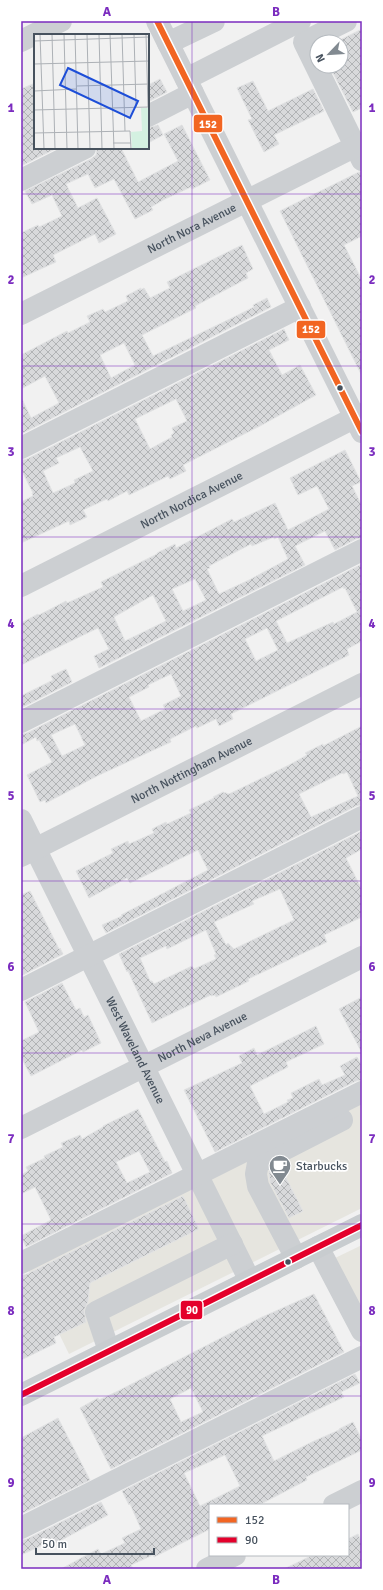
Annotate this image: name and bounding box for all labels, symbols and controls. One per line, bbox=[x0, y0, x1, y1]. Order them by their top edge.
text: A bbox=[103, 4, 112, 20]
text: B bbox=[272, 4, 280, 20]
inset map bbox=[34, 34, 149, 149]
north arrow bbox=[309, 34, 349, 74]
text: N bbox=[313, 52, 328, 64]
text: 1 bbox=[7, 100, 15, 116]
text: 1 bbox=[368, 100, 376, 116]
line badge: 152 bbox=[193, 114, 223, 133]
text: 152 bbox=[199, 118, 217, 131]
street label: North Nora Avenue bbox=[145, 200, 239, 257]
text: 2 bbox=[7, 272, 15, 288]
text: 2 bbox=[368, 272, 376, 288]
line badge: 152 bbox=[296, 320, 326, 339]
text: 152 bbox=[302, 323, 320, 336]
unlabelled marker bbox=[335, 383, 345, 393]
text: 3 bbox=[7, 444, 15, 460]
text: 3 bbox=[368, 444, 376, 460]
street label: North Nordica Avenue bbox=[138, 468, 245, 533]
text: 4 bbox=[7, 616, 15, 632]
text: 4 bbox=[368, 616, 376, 632]
street label: North Nottingham Avenue bbox=[129, 734, 255, 807]
text: 5 bbox=[7, 788, 15, 804]
text: 5 bbox=[368, 788, 376, 804]
text: 6 bbox=[7, 959, 15, 975]
text: 6 bbox=[368, 959, 376, 975]
street label: West Waveland Avenue bbox=[102, 994, 168, 1106]
street label: North Neva Avenue bbox=[155, 1009, 250, 1066]
text: 7 bbox=[7, 1131, 15, 1147]
text: 7 bbox=[368, 1131, 376, 1147]
cafe icon: Starbucks bbox=[267, 1153, 293, 1186]
place label: Starbucks bbox=[296, 1159, 347, 1174]
unlabelled marker bbox=[283, 1257, 293, 1267]
line badge: 90 bbox=[180, 1300, 203, 1320]
text: 8 bbox=[7, 1303, 15, 1319]
text: 8 bbox=[368, 1303, 376, 1319]
text: 90 bbox=[186, 1304, 198, 1317]
text: 9 bbox=[7, 1475, 15, 1491]
text: 9 bbox=[368, 1475, 376, 1491]
legend bbox=[209, 1504, 349, 1556]
text: 152 bbox=[245, 1513, 264, 1528]
scale bar bbox=[36, 1530, 154, 1556]
text: 90 bbox=[245, 1533, 258, 1548]
text: 50 m bbox=[42, 1537, 67, 1552]
text: A bbox=[103, 1572, 112, 1588]
text: B bbox=[272, 1572, 280, 1588]

